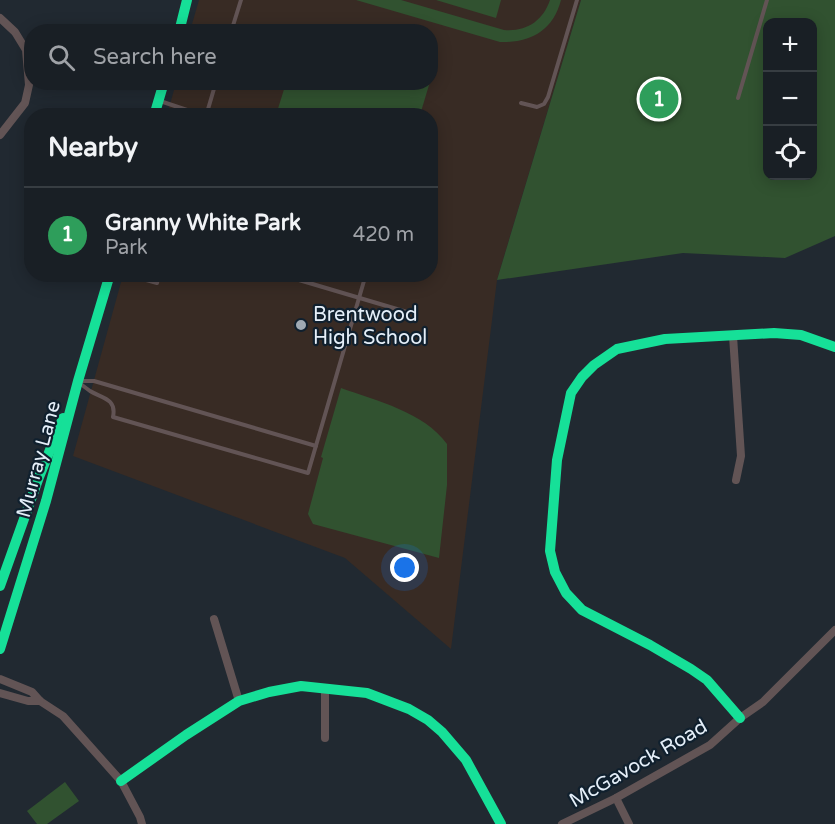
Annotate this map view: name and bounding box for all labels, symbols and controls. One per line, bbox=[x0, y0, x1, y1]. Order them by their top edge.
map controls bbox=[763, 18, 817, 180]
button: + bbox=[763, 18, 817, 72]
search box bbox=[24, 24, 438, 90]
icon: search bbox=[45, 41, 78, 74]
text: Search here bbox=[93, 44, 217, 70]
button: − bbox=[763, 72, 817, 126]
pin: 1 bbox=[640, 76, 678, 122]
button: locate bbox=[763, 126, 817, 180]
text: Nearby bbox=[48, 132, 138, 163]
text: Granny White Park bbox=[105, 210, 301, 236]
text: 1 bbox=[61, 223, 74, 247]
text: 420 m bbox=[353, 223, 414, 247]
text: Park bbox=[105, 236, 148, 260]
place label: Brentwood High School bbox=[313, 303, 427, 350]
marker: Brentwood High School bbox=[294, 318, 308, 332]
street label: Murray Lane bbox=[12, 398, 66, 520]
your location bbox=[390, 553, 419, 582]
street label: McGavock Road bbox=[565, 715, 712, 813]

